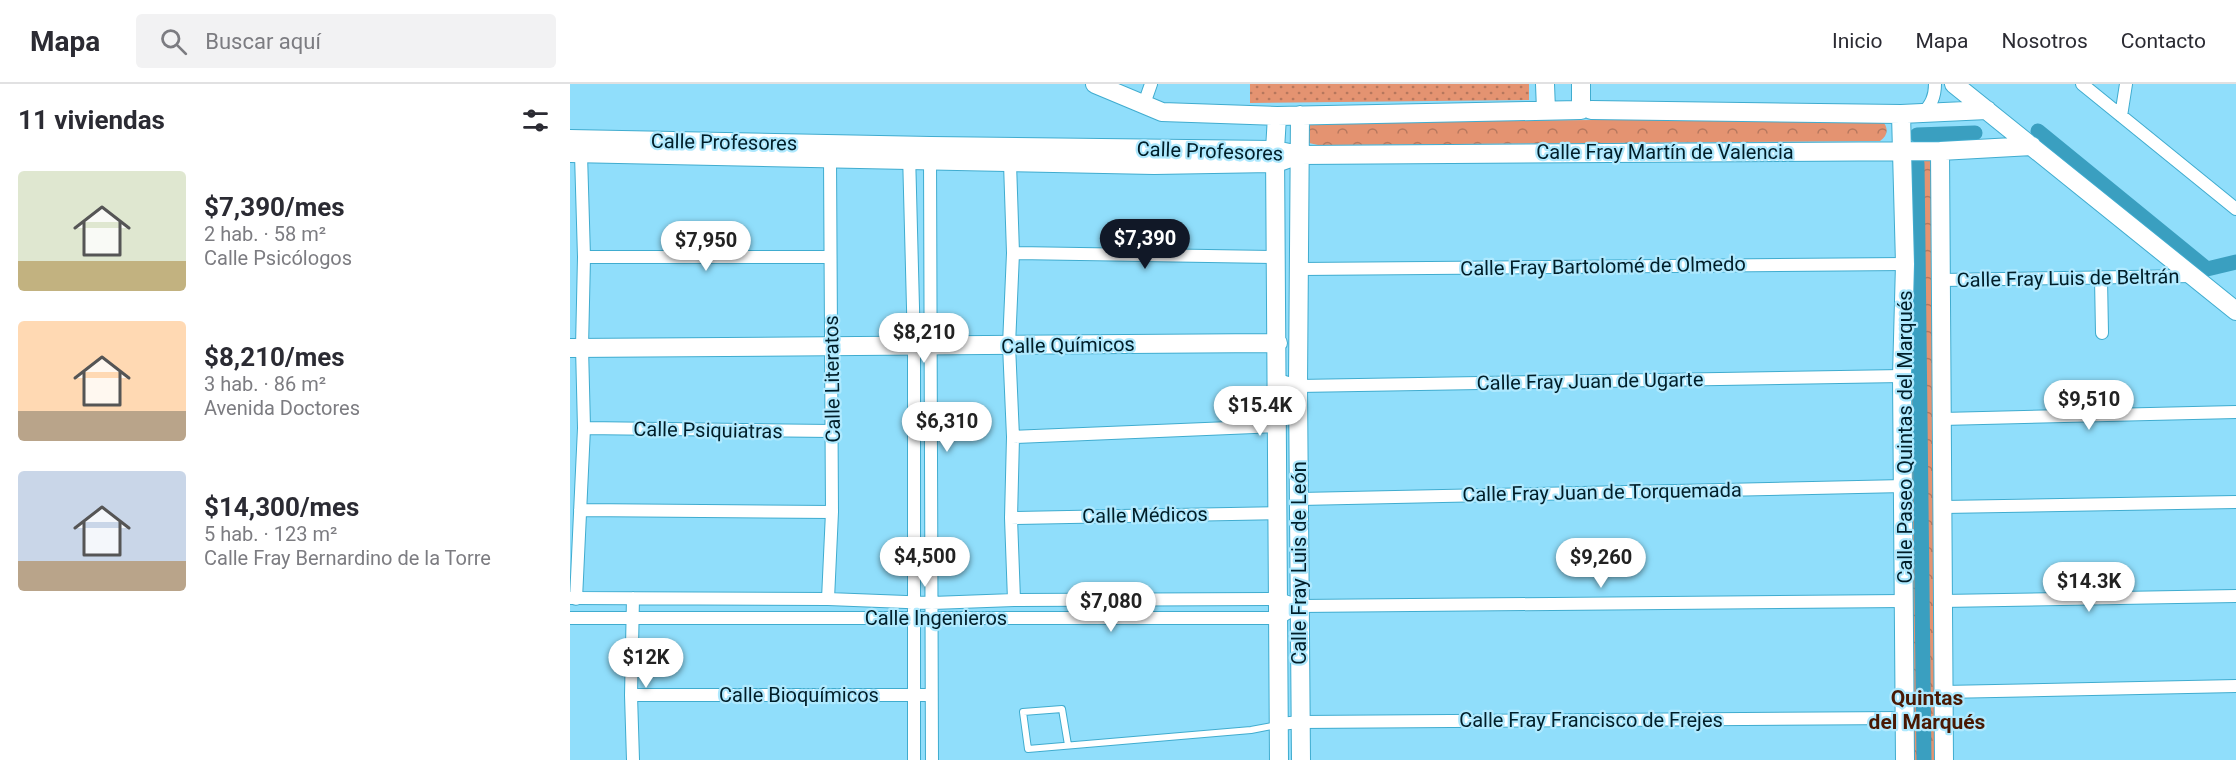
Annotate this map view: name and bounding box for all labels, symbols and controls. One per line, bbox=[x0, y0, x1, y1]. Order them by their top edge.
search box bbox=[136, 14, 556, 68]
text: Mapa bbox=[30, 25, 100, 58]
icon: search bbox=[157, 25, 190, 58]
text: Buscar aquí bbox=[205, 29, 321, 54]
text: Inicio bbox=[1832, 29, 1882, 53]
text: Mapa bbox=[1915, 29, 1968, 53]
text: Nosotros bbox=[2001, 29, 2088, 53]
text: Contacto bbox=[2121, 29, 2206, 53]
icon: filters bbox=[519, 104, 552, 137]
text: 11 viviendas bbox=[18, 105, 165, 135]
street label: Calle Profesores bbox=[651, 129, 797, 155]
street label: Calle Profesores bbox=[1136, 136, 1284, 166]
street label: Calle Fray Martín de Valencia bbox=[1536, 140, 1794, 164]
text: $7,390/mes bbox=[204, 192, 345, 222]
icon: home bbox=[66, 195, 138, 267]
pin: $7,390 bbox=[1096, 219, 1194, 270]
pin: $7,950 bbox=[657, 221, 755, 272]
text: 2 hab. · 58 m² bbox=[204, 222, 326, 246]
text: $7,390 bbox=[1114, 226, 1176, 250]
text: $7,950 bbox=[675, 228, 737, 252]
text: Calle Psicólogos bbox=[204, 246, 352, 270]
street label: Calle Fray Bartolomé de Olmedo bbox=[1460, 252, 1746, 280]
street label: Calle Fray Luis de Beltrán bbox=[1956, 264, 2180, 292]
street label: Calle Paseo Quintas del Marqués bbox=[1893, 290, 1917, 584]
pin: $8,210 bbox=[875, 313, 973, 364]
street label: Calle Literatos bbox=[819, 315, 845, 443]
text: $8,210 bbox=[893, 320, 955, 344]
street label: Calle Químicos bbox=[1001, 332, 1135, 358]
text: $8,210/mes bbox=[204, 342, 345, 372]
icon: home bbox=[66, 345, 138, 417]
street label: Calle Fray Juan de Ugarte bbox=[1476, 367, 1704, 395]
text: 3 hab. · 86 m² bbox=[204, 372, 326, 396]
pin: $9,510 bbox=[2040, 380, 2138, 431]
pin: $15.4K bbox=[1211, 386, 1309, 437]
text: $9,510 bbox=[2058, 387, 2120, 411]
text: $15.4K bbox=[1228, 393, 1292, 417]
text: Avenida Doctores bbox=[204, 396, 360, 420]
pin: $6,310 bbox=[898, 402, 996, 453]
text: $6,310 bbox=[916, 409, 978, 433]
street label: Calle Psiquiatras bbox=[633, 417, 783, 443]
street label: Calle Fray Luis de León bbox=[1287, 461, 1311, 665]
street label: Calle Fray Juan de Torquemada bbox=[1462, 478, 1742, 506]
text: $14,300/mes bbox=[204, 492, 359, 522]
icon: home bbox=[66, 495, 138, 567]
street label: Calle Médicos bbox=[1082, 502, 1208, 528]
text: 5 hab. · 123 m² bbox=[204, 522, 337, 546]
pin: $4,500 bbox=[876, 537, 974, 588]
pin: $9,260 bbox=[1552, 538, 1650, 589]
text: $4,500 bbox=[894, 544, 956, 568]
text: $9,260 bbox=[1570, 545, 1632, 569]
text: Calle Fray Bernardino de la Torre bbox=[204, 546, 491, 570]
pin: $14.3K bbox=[2040, 562, 2138, 613]
text: $14.3K bbox=[2057, 569, 2121, 593]
pin: $7,080 bbox=[1062, 582, 1160, 633]
text: $7,080 bbox=[1080, 589, 1142, 613]
street label: Calle Ingenieros bbox=[865, 606, 1007, 630]
pin: $12K bbox=[610, 638, 682, 689]
text: $12K bbox=[622, 645, 670, 669]
street label: Calle Bioquímicos bbox=[719, 683, 879, 707]
district label: Quintas del Marqués bbox=[1869, 686, 1986, 734]
street label: Calle Fray Francisco de Frejes bbox=[1459, 708, 1723, 732]

